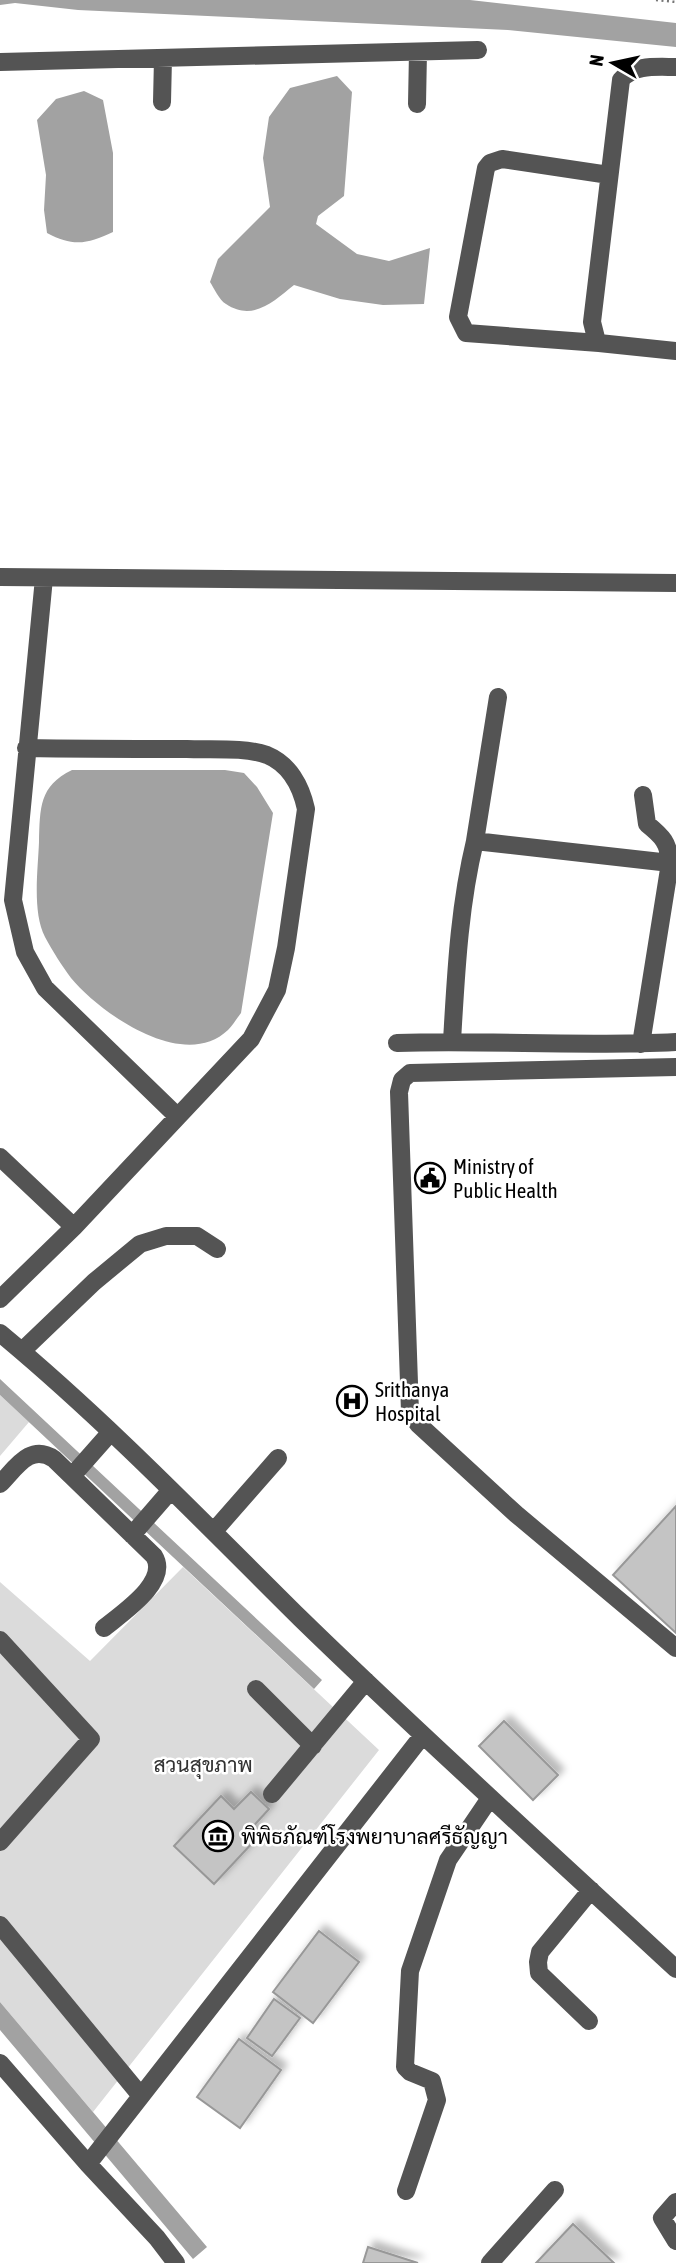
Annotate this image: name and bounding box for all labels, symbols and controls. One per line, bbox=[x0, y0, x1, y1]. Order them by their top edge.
north arrow bbox=[578, 28, 648, 98]
text: N bbox=[584, 53, 608, 68]
place label: Ministry of Public Health bbox=[453, 1154, 558, 1202]
public building icon: Ministry of Public Health bbox=[413, 1161, 447, 1195]
place label: Srithanya Hospital bbox=[375, 1377, 449, 1425]
hospital icon: Srithanya Hospital bbox=[335, 1384, 369, 1418]
park label: สวนสุขภาพ bbox=[153, 1752, 253, 1779]
museum icon: พิพิธภัณฑ์โรงพยาบาลศรีธัญญา bbox=[201, 1819, 235, 1853]
place label: พิพิธภัณฑ์โรงพยาบาลศรีธัญญา bbox=[241, 1823, 508, 1849]

